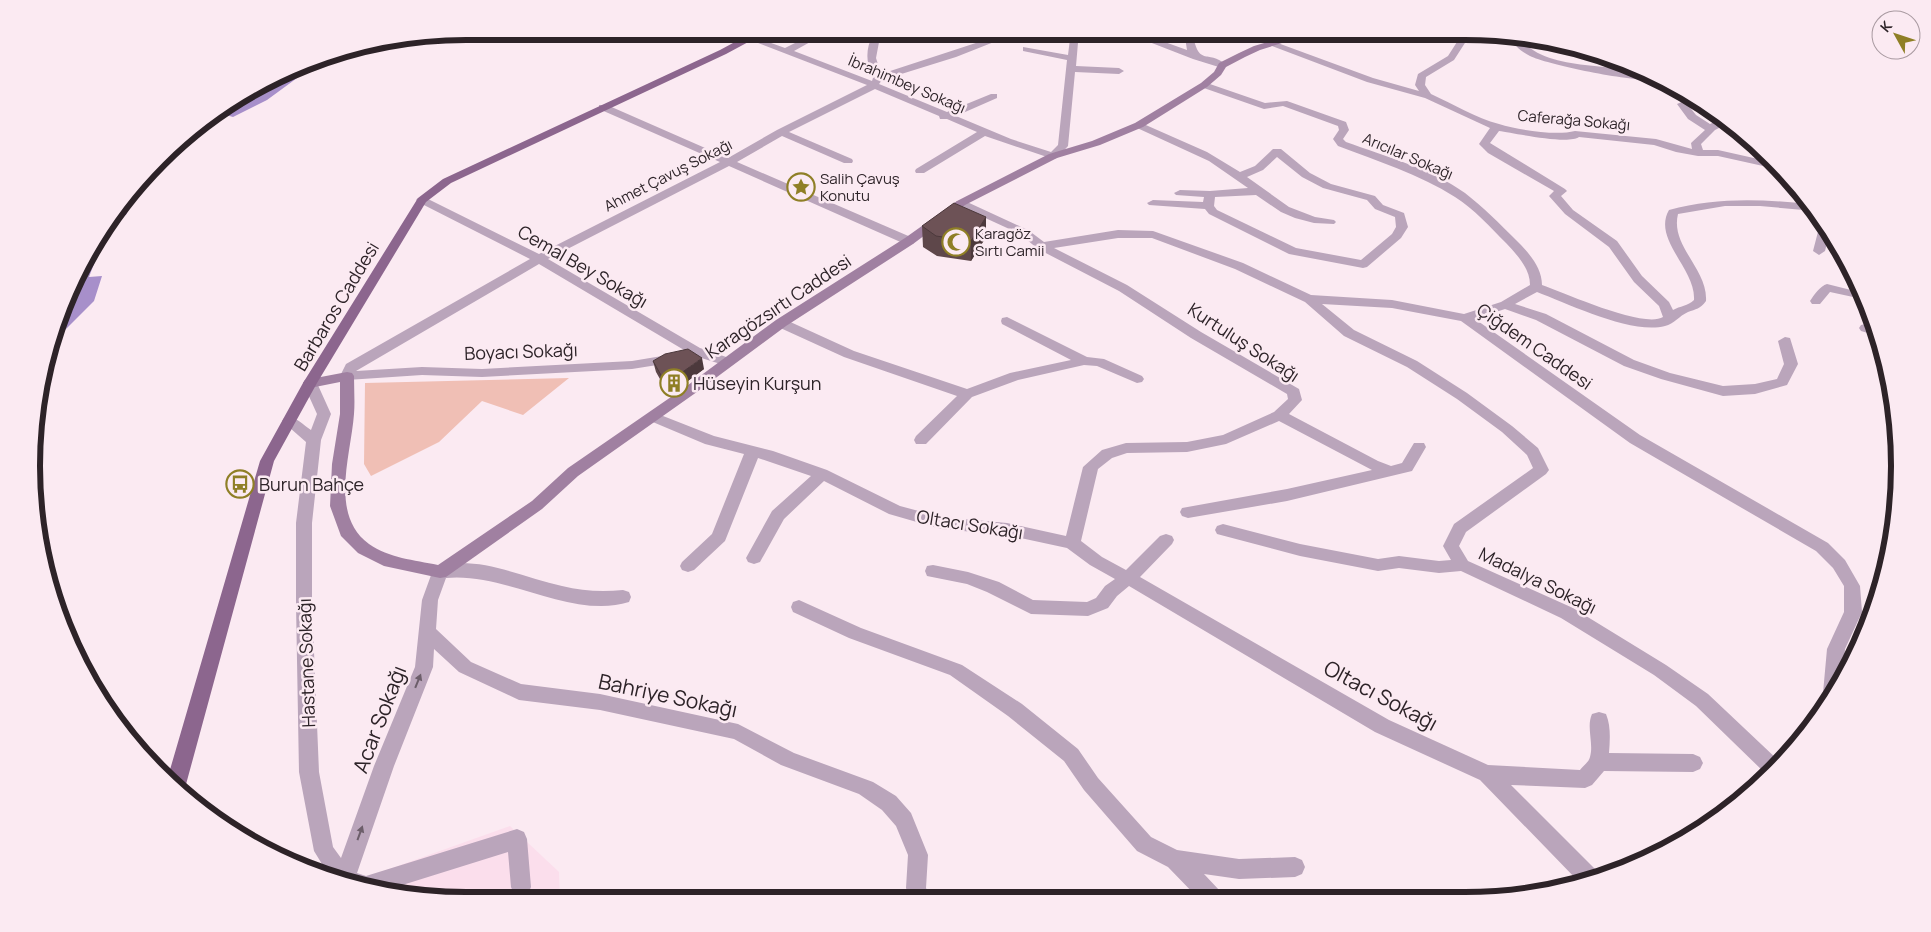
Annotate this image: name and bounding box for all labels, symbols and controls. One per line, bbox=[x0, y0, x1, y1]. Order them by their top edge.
north arrow bbox=[1871, 10, 1921, 60]
text: K bbox=[1875, 16, 1896, 36]
street label: İbrahimbey Sokağı bbox=[845, 50, 969, 118]
street label: Caferağa Sokağı bbox=[1517, 105, 1631, 135]
street label: Arıcılar Sokağı bbox=[1359, 127, 1457, 185]
street label: Ahmet Çavuş Sokağı bbox=[600, 134, 736, 216]
place label: Salih Çavuş Konutu bbox=[820, 168, 900, 206]
place icon: Salih Çavuş Konutu bbox=[786, 172, 816, 202]
street label: Cemal Bey Sokağı bbox=[514, 219, 652, 313]
place label: Karagöz Sırtı Camii bbox=[975, 223, 1044, 261]
mosque icon: Karagöz Sırtı Camii bbox=[941, 227, 971, 257]
street label: Barbaros Caddesi bbox=[288, 237, 384, 375]
street label: Karagözsırtı Caddesi bbox=[700, 248, 856, 364]
street label: Kurtuluş Sokağı bbox=[1184, 297, 1304, 387]
street label: Çiğdem Caddesi bbox=[1472, 297, 1598, 395]
street label: Boyacı Sokağı bbox=[464, 337, 578, 365]
building icon: Hüseyin Kurşun bbox=[659, 368, 689, 398]
place label: Hüseyin Kurşun bbox=[693, 371, 822, 395]
bus stop icon: Burun Bahçe bbox=[225, 469, 255, 499]
place label: Burun Bahçe bbox=[259, 472, 364, 496]
street label: Oltacı Sokağı bbox=[915, 504, 1025, 544]
street label: Madalya Sokağı bbox=[1475, 541, 1601, 619]
street label: Hastane Sokağı bbox=[292, 598, 320, 728]
street label: Oltacı Sokağı bbox=[1319, 653, 1443, 737]
street label: Acar Sokağı bbox=[346, 661, 412, 777]
street label: Bahriye Sokağı bbox=[596, 667, 740, 723]
one-way arrow bbox=[415, 674, 423, 688]
one-way arrow bbox=[356, 825, 364, 840]

